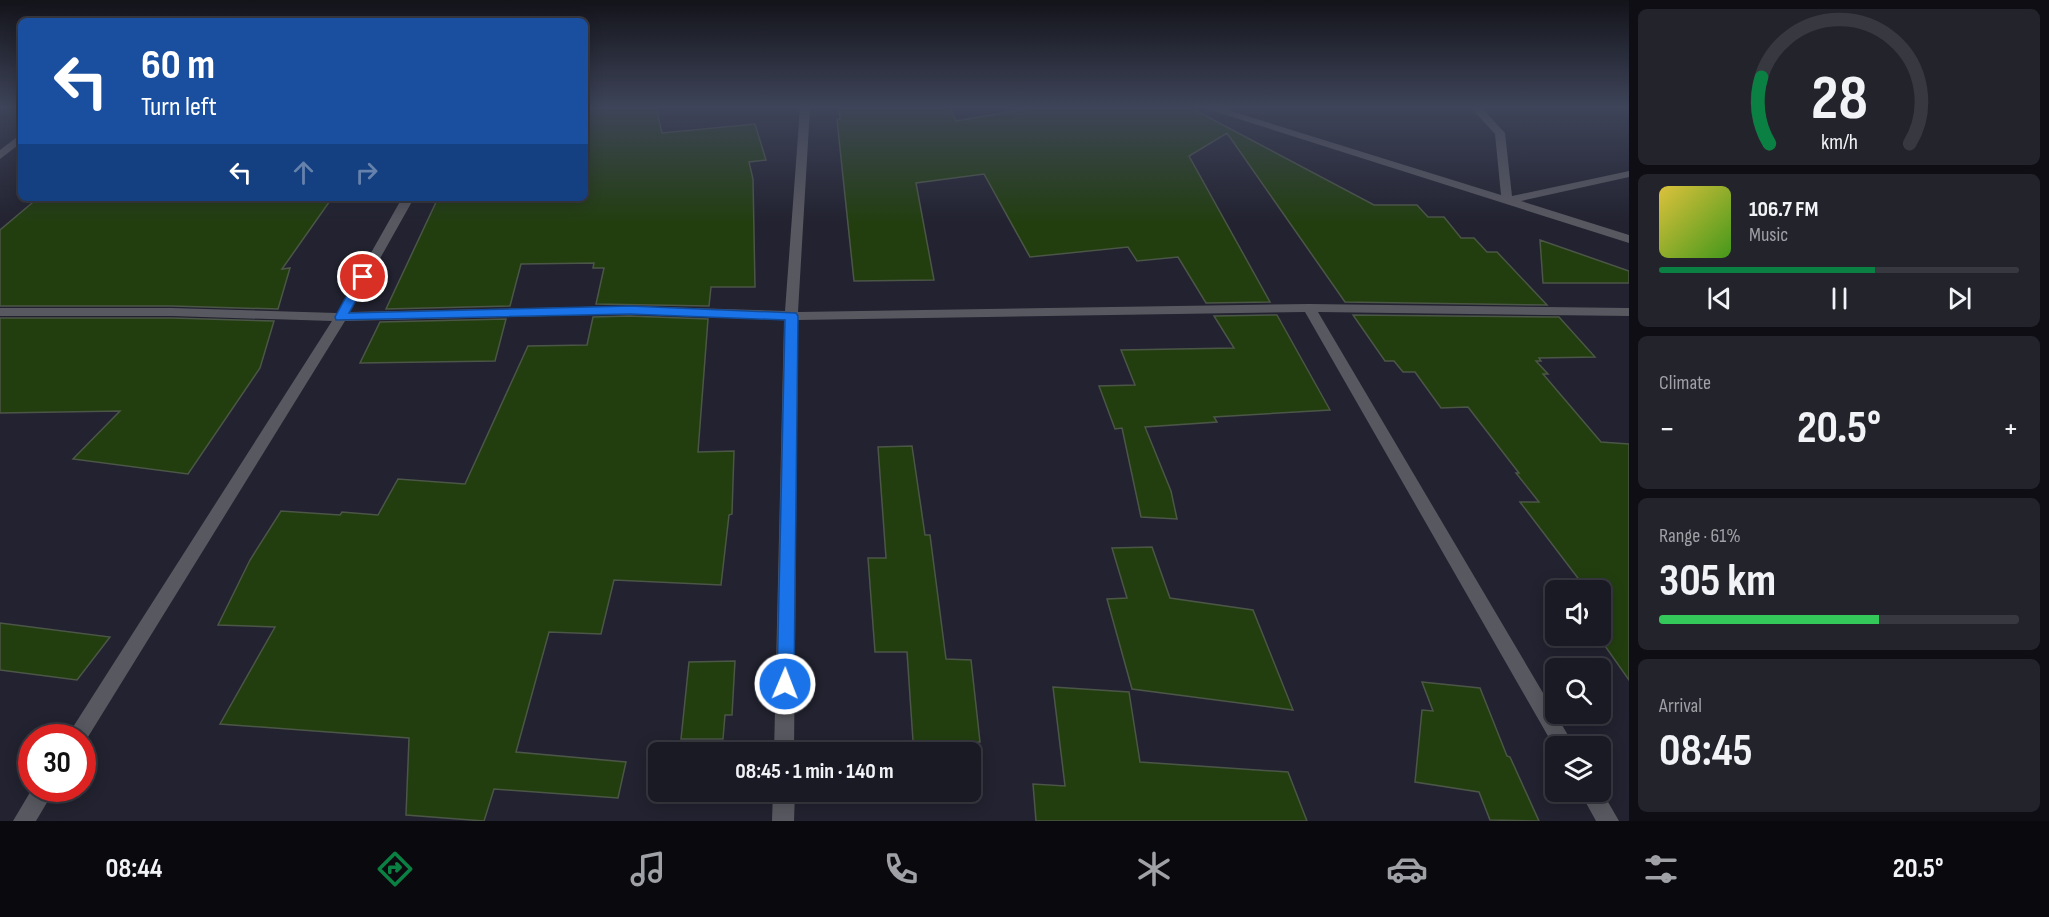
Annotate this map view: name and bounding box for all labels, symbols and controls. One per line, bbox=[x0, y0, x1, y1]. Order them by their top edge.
text: 60 m bbox=[141, 40, 215, 91]
icon: left bbox=[42, 42, 120, 120]
text: 28 bbox=[1811, 62, 1867, 137]
text: Turn left bbox=[141, 91, 217, 123]
text: km/h bbox=[1820, 130, 1858, 155]
icon: left bbox=[224, 156, 257, 189]
icon: ahead bbox=[287, 156, 320, 189]
icon: right bbox=[350, 156, 383, 189]
text: 106.7 FM bbox=[1749, 196, 1818, 223]
text: Music bbox=[1749, 223, 1788, 247]
pin bbox=[337, 251, 388, 302]
icon: arrive bbox=[346, 260, 379, 293]
icon: previous bbox=[1703, 282, 1736, 315]
icon: pause bbox=[1823, 282, 1856, 315]
icon: next bbox=[1943, 282, 1976, 315]
text: Climate bbox=[1659, 371, 1711, 395]
text: 20.5° bbox=[1797, 401, 1881, 456]
text: − bbox=[1659, 409, 1675, 449]
text: + bbox=[2003, 409, 2019, 449]
text: Range · 61% bbox=[1659, 524, 1741, 548]
text: 305 km bbox=[1659, 554, 1776, 609]
map controls bbox=[1545, 580, 1611, 802]
button: sound bbox=[1545, 580, 1611, 646]
position arrow bbox=[753, 652, 817, 716]
button: search bbox=[1545, 658, 1611, 724]
text: Arrival bbox=[1659, 694, 1702, 718]
speed limit sign: 30 bbox=[18, 724, 96, 802]
text: 08:45 bbox=[1659, 724, 1752, 779]
button: layers bbox=[1545, 736, 1611, 802]
text: 08:45 · 1 min · 140 m bbox=[735, 758, 894, 785]
icon: directions bbox=[374, 848, 416, 890]
icon: music bbox=[627, 848, 669, 890]
icon: phone bbox=[880, 848, 922, 890]
icon: climate bbox=[1133, 848, 1175, 890]
icon: car bbox=[1386, 848, 1428, 890]
icon: filters bbox=[1640, 848, 1682, 890]
text: 08:44 bbox=[106, 853, 162, 885]
text: 20.5° bbox=[1893, 853, 1943, 885]

